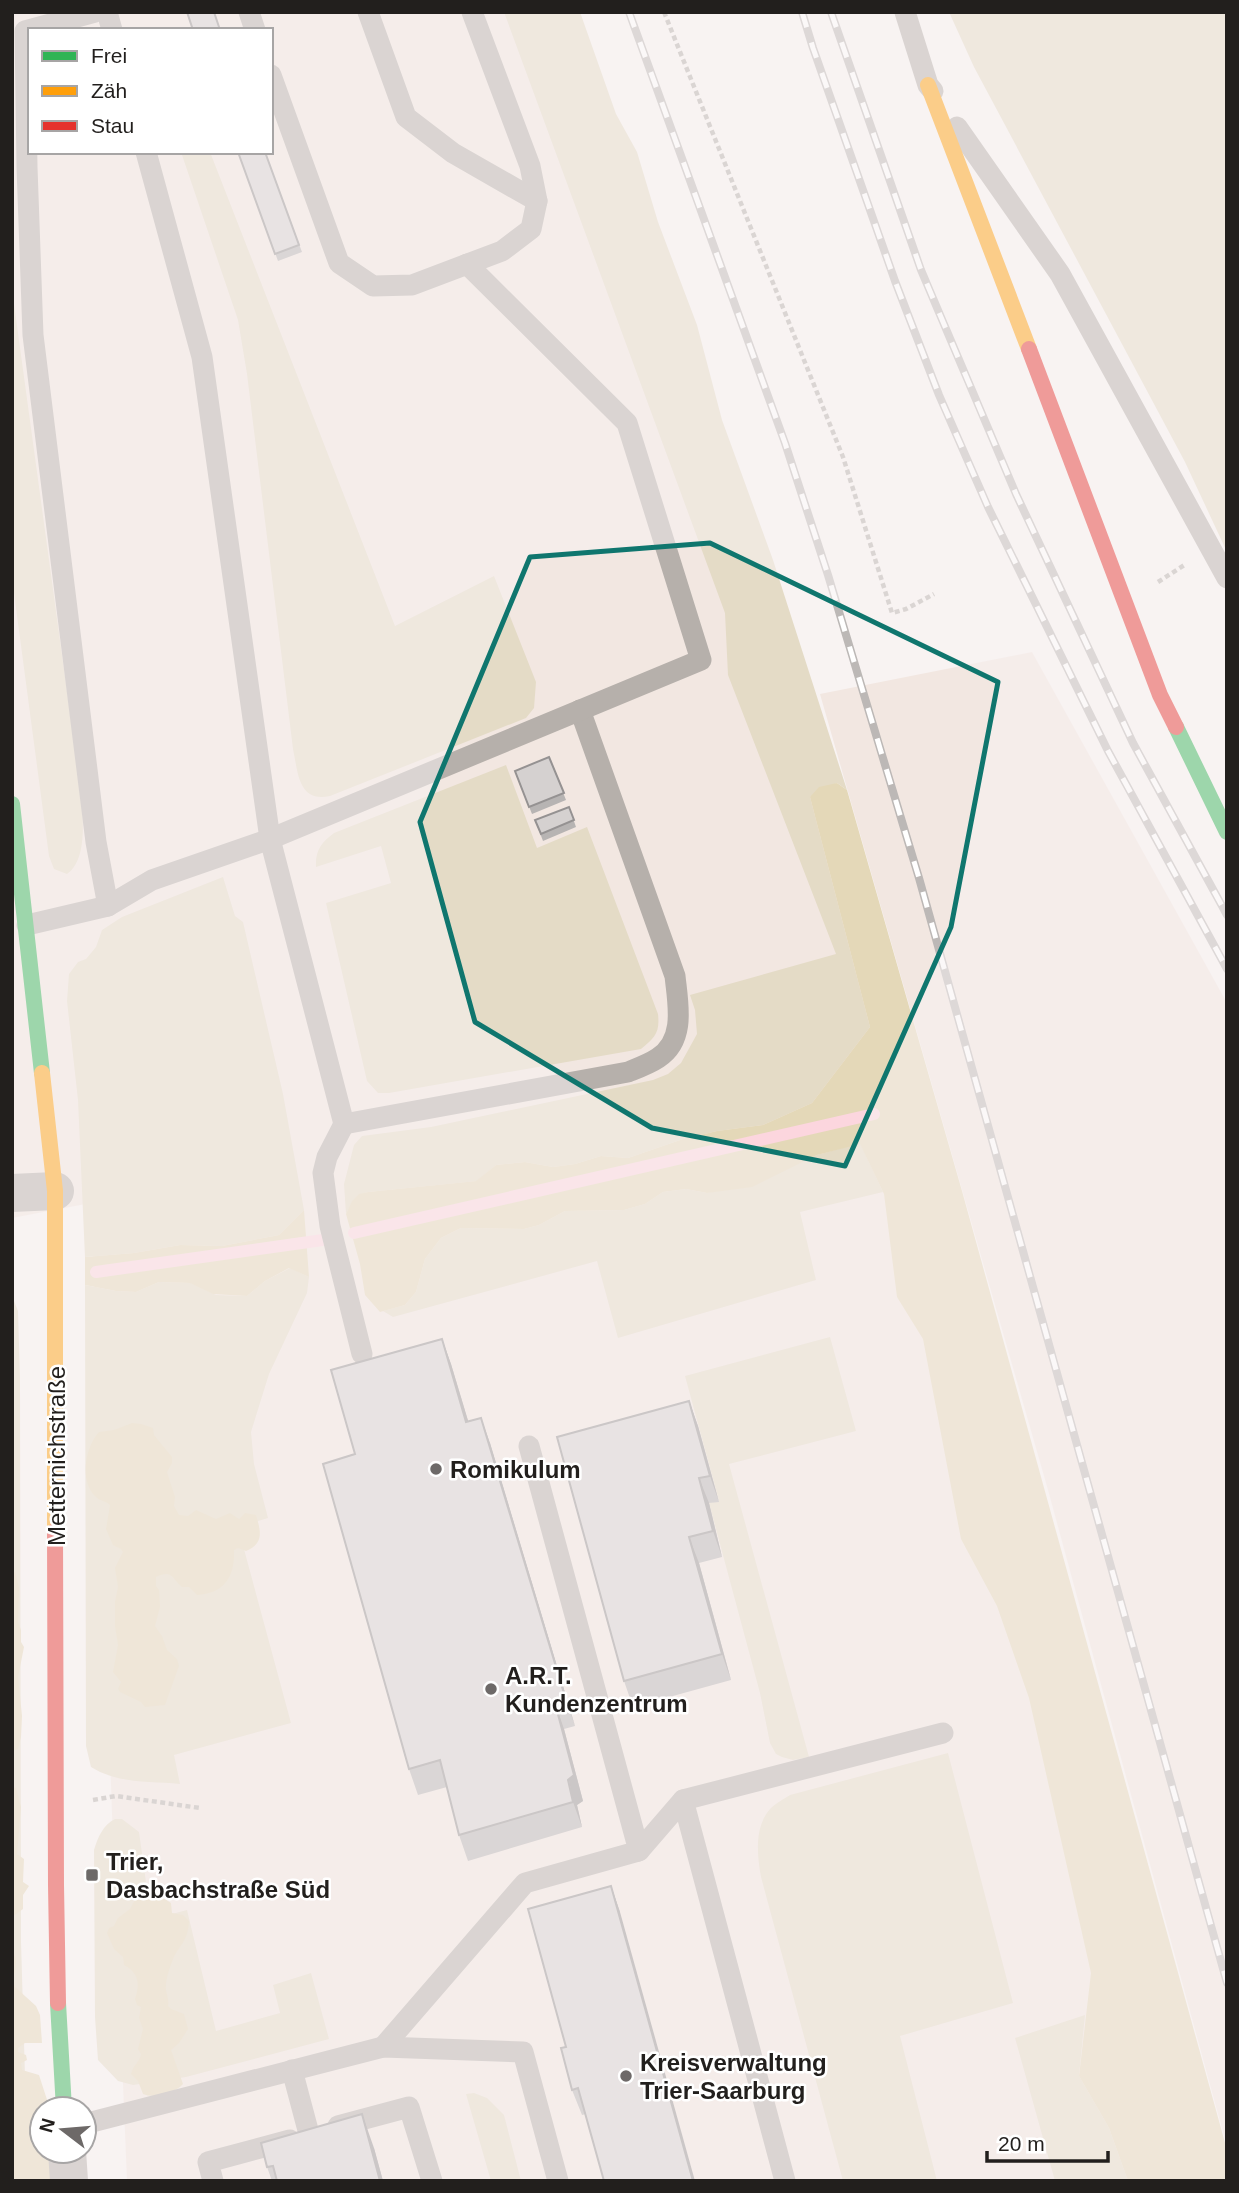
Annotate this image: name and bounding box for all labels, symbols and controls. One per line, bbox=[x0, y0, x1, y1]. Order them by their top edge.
legend bbox=[28, 28, 273, 154]
text: Frei bbox=[91, 44, 127, 67]
text: Zäh bbox=[91, 79, 127, 102]
text: Stau bbox=[91, 114, 134, 137]
street label: Metternichstraße bbox=[43, 1366, 70, 1546]
place label: Romikulum bbox=[450, 1456, 581, 1483]
marker: Romikulum bbox=[428, 1461, 444, 1477]
place label: A.R.T. Kundenzentrum bbox=[505, 1662, 688, 1717]
marker: A.R.T. Kundenzentrum bbox=[483, 1681, 499, 1697]
place label: Trier, Dasbachstraße Süd bbox=[106, 1848, 330, 1903]
marker: Trier, Dasbachstraße Süd bbox=[84, 1867, 100, 1883]
place label: Kreisverwaltung Trier-Saarburg bbox=[640, 2049, 827, 2104]
marker: Kreisverwaltung Trier-Saarburg bbox=[618, 2068, 634, 2084]
north arrow bbox=[28, 2095, 98, 2165]
text: N bbox=[35, 2116, 59, 2135]
scale bar bbox=[987, 2120, 1108, 2164]
text: 20 m bbox=[998, 2132, 1045, 2155]

